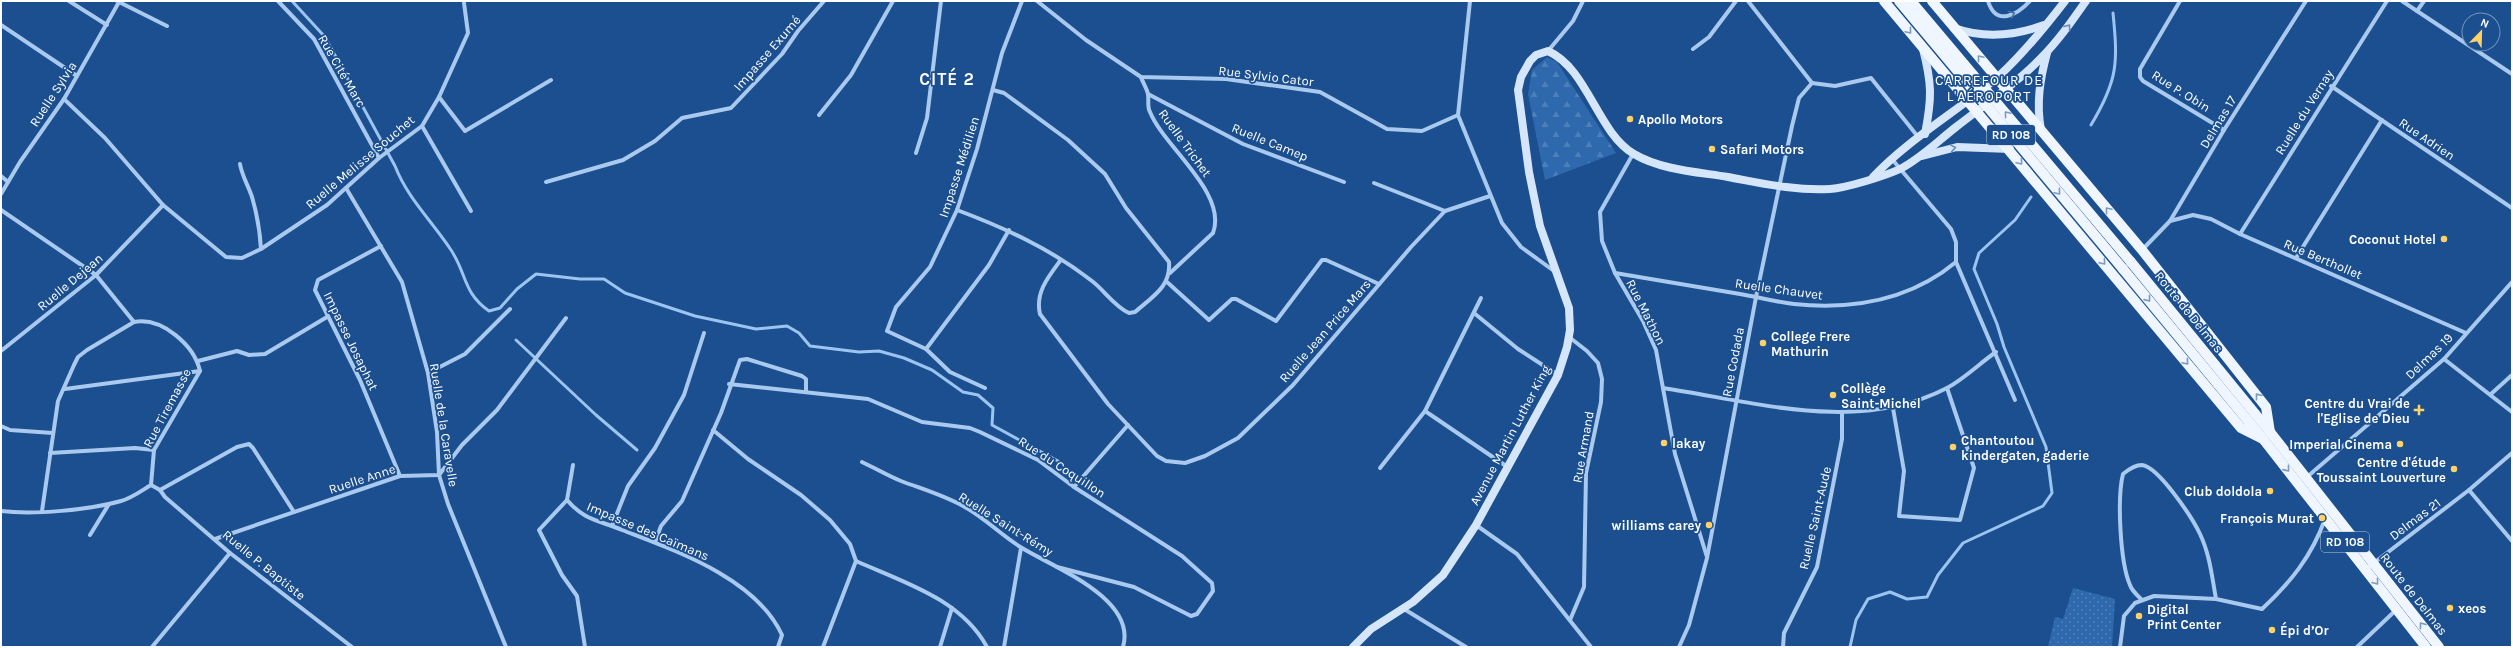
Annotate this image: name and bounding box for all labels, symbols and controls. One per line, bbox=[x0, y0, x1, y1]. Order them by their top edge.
one-way arrow bbox=[2008, 11, 2015, 19]
street label: Impasse Exumé bbox=[730, 12, 804, 94]
north arrow bbox=[2461, 12, 2501, 52]
text: N bbox=[2479, 16, 2491, 31]
one-way arrow bbox=[2063, 24, 2070, 31]
one-way arrow bbox=[1904, 26, 1911, 33]
street label: Rue Cité Marc bbox=[315, 32, 369, 110]
one-way arrow bbox=[1977, 56, 1984, 63]
street label: Ruelle Sylvia bbox=[26, 59, 80, 129]
street label: Rue Sylvio Cator bbox=[1218, 63, 1315, 89]
district label: CITÉ 2 bbox=[919, 67, 975, 89]
street label: Rue P. Obin bbox=[2149, 67, 2213, 115]
street label: Ruelle du Vernay bbox=[2272, 67, 2336, 157]
district label: CARREFOUR DE L'AÉROPORT bbox=[1935, 72, 2043, 105]
street label: Delmas 17 bbox=[2196, 93, 2240, 151]
street label: Ruelle Trichet bbox=[1155, 106, 1215, 180]
street label: Ruelle Melisse Souchet bbox=[303, 112, 417, 212]
place label: Apollo Motors bbox=[1638, 112, 1723, 127]
one-way arrow bbox=[2004, 112, 2011, 119]
marker: Apollo Motors bbox=[1625, 114, 1635, 124]
street label: Impasse Médilien bbox=[936, 115, 982, 219]
street label: Rue Adrien bbox=[2396, 115, 2458, 163]
street label: Ruelle Camep bbox=[1230, 120, 1310, 164]
road number: RD 108 bbox=[1987, 125, 2035, 145]
place label: Safari Motors bbox=[1720, 142, 1804, 157]
marker: Safari Motors bbox=[1707, 144, 1717, 154]
one-way arrow bbox=[1950, 145, 1956, 153]
one-way arrow bbox=[2016, 157, 2023, 165]
one-way arrow bbox=[2054, 187, 2061, 195]
one-way arrow bbox=[2105, 207, 2112, 215]
place label: Coconut Hotel bbox=[2349, 232, 2436, 247]
marker: Coconut Hotel bbox=[2439, 234, 2449, 244]
street label: Rue Berthollet bbox=[2282, 236, 2365, 282]
street label: Ruelle Dejean bbox=[34, 250, 106, 314]
one-way arrow bbox=[2099, 257, 2106, 265]
street label: Route de Delmas bbox=[2152, 268, 2226, 356]
street label: Ruelle Chauvet bbox=[1734, 275, 1824, 303]
street label: Ruelle Jean Price Mars bbox=[1276, 276, 1374, 386]
street label: Rue Mathon bbox=[1623, 277, 1669, 347]
street label: Impasse Josaphat bbox=[321, 289, 381, 393]
one-way arrow bbox=[2143, 295, 2150, 302]
street label: Rue Codada bbox=[1719, 326, 1747, 398]
place label: College Frere Mathurin bbox=[1771, 329, 1850, 359]
street label: Delmas 19 bbox=[2402, 330, 2456, 382]
marker: College Frere Mathurin bbox=[1758, 338, 1768, 348]
one-way arrow bbox=[2182, 357, 2189, 365]
street label: Ruelle de la Caravelle bbox=[427, 362, 461, 488]
street label: Avenue Martin Luther King bbox=[1467, 362, 1554, 508]
street label: Rue Tiremasse bbox=[140, 366, 194, 450]
place label: Collège Saint-Michel bbox=[1841, 381, 1921, 411]
marker: Collège Saint-Michel bbox=[1828, 390, 1838, 400]
one-way arrow bbox=[2255, 394, 2262, 401]
place label: Centre du Vrai de l'Eglise de Dieu bbox=[2304, 396, 2410, 426]
marker: Centre du Vrai de l'Eglise de Dieu bbox=[2413, 404, 2425, 416]
street label: Rue Armand bbox=[1569, 410, 1597, 484]
street label: Rue du Coquillon bbox=[1015, 433, 1108, 502]
place label: Chantoutou kindergaten, gaderie bbox=[1961, 433, 2089, 463]
place label: lakay bbox=[1672, 436, 1706, 451]
place label: Imperial Cinema bbox=[2289, 437, 2392, 452]
marker: lakay bbox=[1659, 438, 1669, 448]
marker: Imperial Cinema bbox=[2395, 439, 2405, 449]
marker: Chantoutou kindergaten, gaderie bbox=[1948, 442, 1958, 452]
place label: Centre d'étude Toussaint Louverture bbox=[2317, 455, 2446, 485]
street label: Ruelle Anne bbox=[327, 461, 398, 497]
marker: Centre d'étude Toussaint Louverture bbox=[2449, 464, 2459, 474]
street label: Ruelle Saint-Aude bbox=[1796, 465, 1834, 571]
one-way arrow bbox=[2282, 465, 2289, 472]
place label: Club doldola bbox=[2184, 484, 2262, 499]
marker: Club doldola bbox=[2265, 486, 2275, 496]
street label: Ruelle Saint-Rémy bbox=[956, 489, 1056, 559]
street label: Delmas 21 bbox=[2387, 495, 2443, 543]
street label: Impasse des Caïmans bbox=[585, 498, 712, 564]
place label: François Murat bbox=[2220, 511, 2314, 526]
marker: François Murat bbox=[2317, 513, 2327, 523]
place label: williams carey bbox=[1612, 518, 1701, 533]
marker: williams carey bbox=[1704, 520, 1714, 530]
street label: Ruelle P. Baptiste bbox=[220, 527, 309, 603]
road number: RD 108 bbox=[2321, 532, 2369, 552]
street label: Route de Delmas bbox=[2377, 550, 2451, 638]
one-way arrow bbox=[2372, 578, 2379, 585]
place label: xeos bbox=[2458, 601, 2486, 616]
place label: Digital Print Center bbox=[2147, 602, 2222, 632]
marker: xeos bbox=[2445, 603, 2455, 613]
marker: Digital Print Center bbox=[2134, 611, 2144, 621]
place label: Épi d’Or bbox=[2280, 621, 2329, 638]
one-way arrow bbox=[2420, 622, 2427, 629]
marker: Épi d’Or bbox=[2267, 625, 2277, 635]

